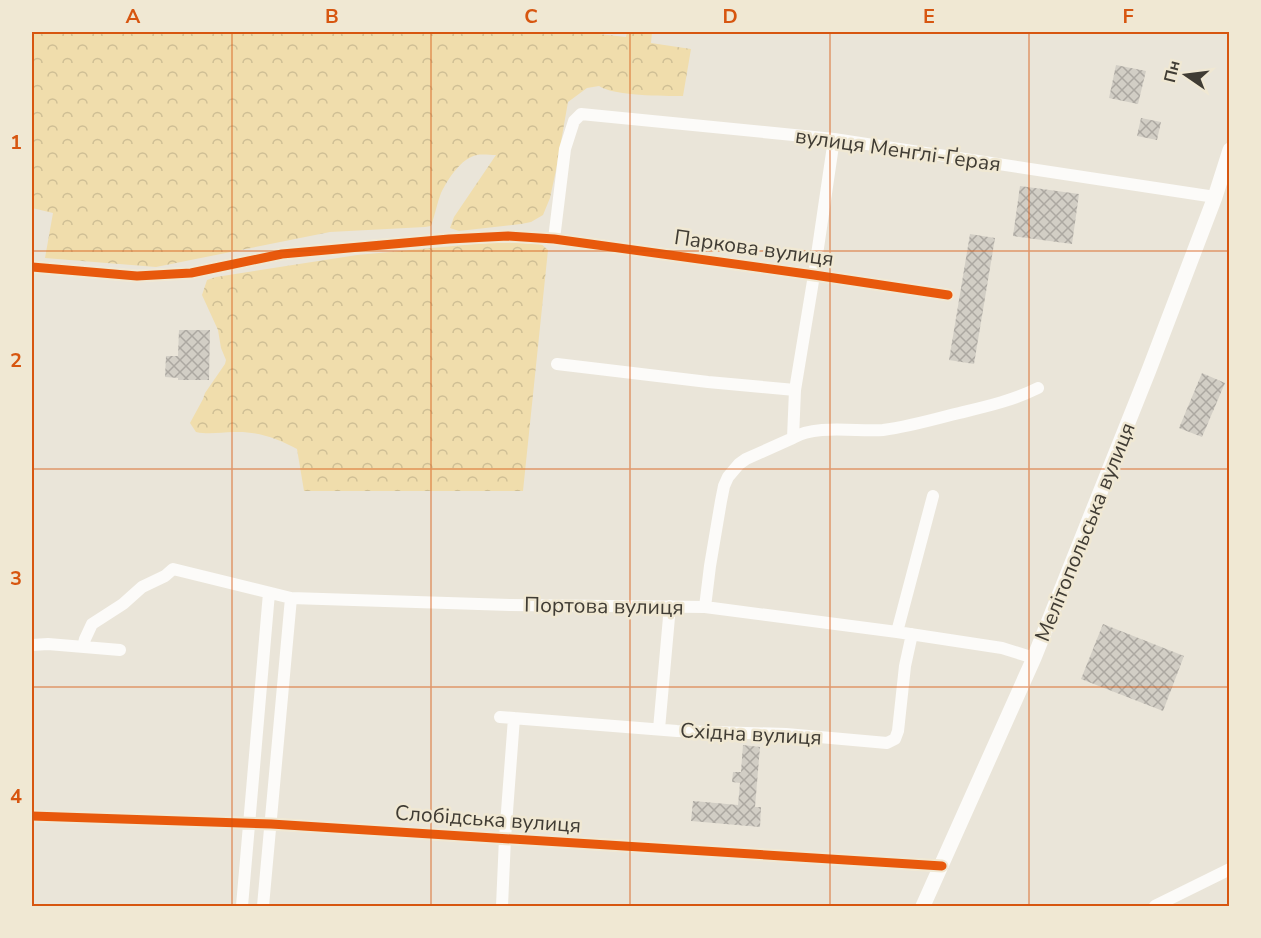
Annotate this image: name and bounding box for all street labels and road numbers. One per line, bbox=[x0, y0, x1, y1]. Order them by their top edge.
street label: вулиця Менґлі-Ґерая bbox=[793, 122, 1003, 178]
street label: Паркова вулиця bbox=[672, 223, 836, 273]
street label: Мелітопольська вулиця bbox=[1028, 418, 1142, 646]
street label: Портова вулиця bbox=[524, 591, 684, 621]
street label: Східна вулиця bbox=[679, 716, 823, 752]
street label: Слобідська вулиця bbox=[394, 799, 582, 839]

